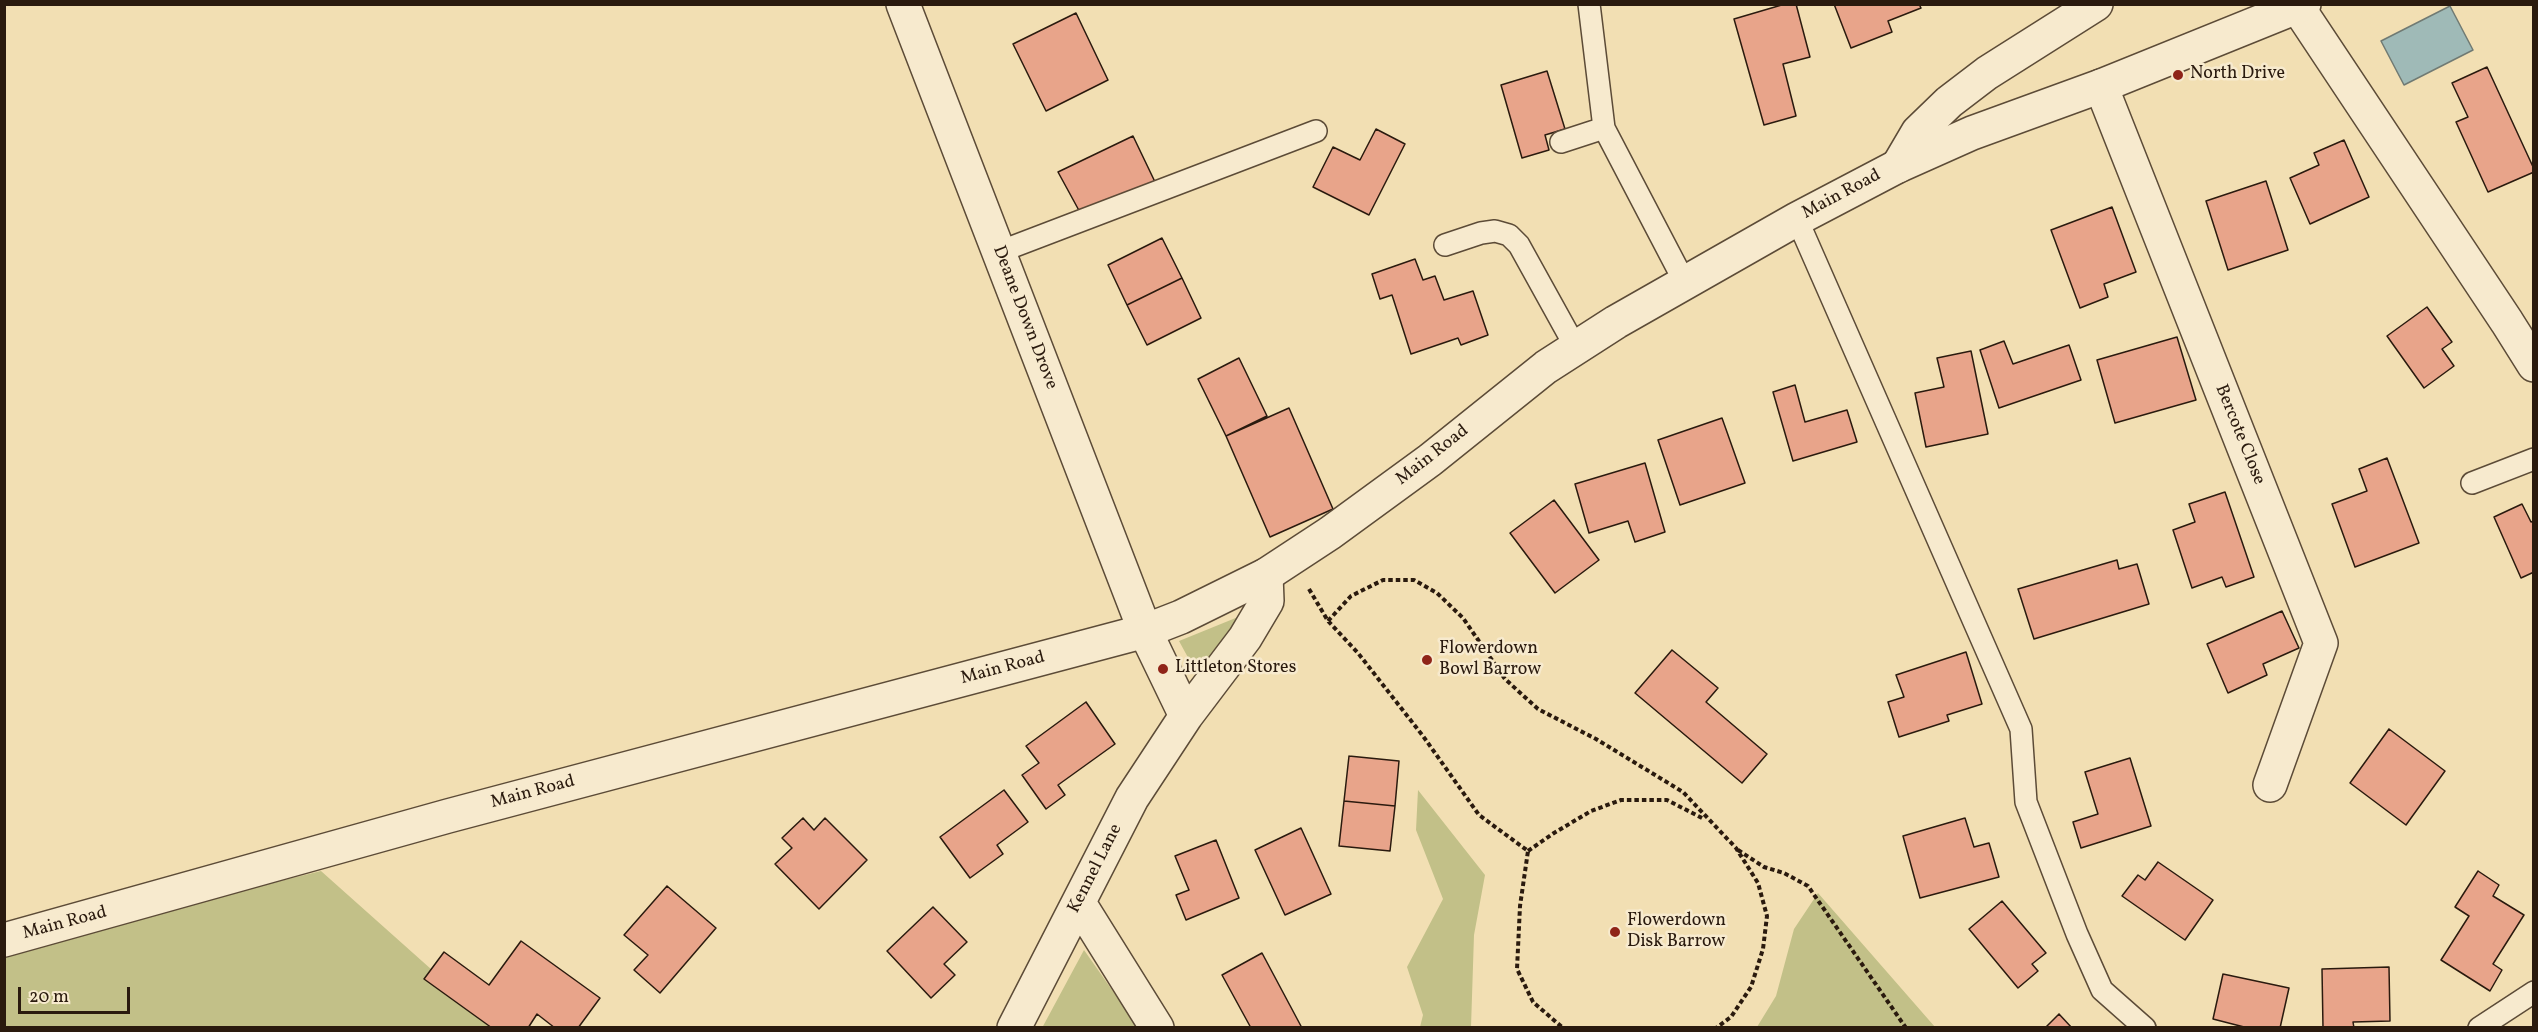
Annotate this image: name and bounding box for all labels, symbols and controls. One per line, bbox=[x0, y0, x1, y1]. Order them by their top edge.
place label: North Drive bbox=[2190, 64, 2285, 86]
marker: North Drive bbox=[2171, 68, 2185, 82]
street label: Main Road bbox=[1799, 165, 1885, 225]
street label: Deane Down Drove bbox=[987, 243, 1061, 393]
street label: Bercote Close bbox=[2209, 382, 2269, 488]
street label: Main Road bbox=[1392, 421, 1474, 491]
place label: Flowerdown Bowl Barrow bbox=[1439, 639, 1541, 682]
street label: Main Road bbox=[959, 647, 1047, 691]
marker: Flowerdown Bowl Barrow bbox=[1420, 653, 1434, 667]
place label: Littleton Stores bbox=[1175, 658, 1296, 680]
marker: Littleton Stores bbox=[1156, 662, 1170, 676]
street label: Main Road bbox=[489, 771, 577, 815]
street label: Kennel Lane bbox=[1064, 821, 1128, 917]
street label: Main Road bbox=[21, 902, 109, 946]
place label: Flowerdown Disk Barrow bbox=[1627, 911, 1726, 954]
marker: Flowerdown Disk Barrow bbox=[1608, 925, 1622, 939]
scale bar bbox=[21, 975, 134, 1013]
text: 20 m bbox=[29, 985, 69, 1010]

